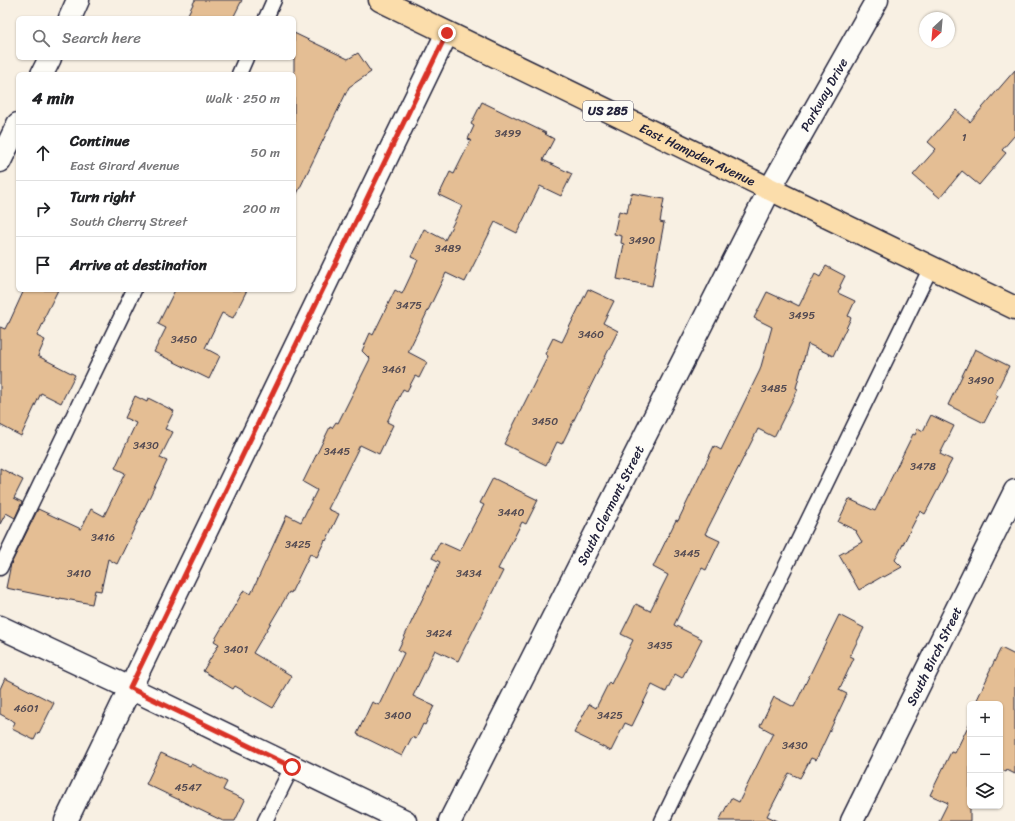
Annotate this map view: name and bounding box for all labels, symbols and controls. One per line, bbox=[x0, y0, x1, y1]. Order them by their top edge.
north arrow bbox=[919, 12, 955, 48]
search box bbox=[16, 16, 296, 60]
route end bbox=[438, 24, 456, 42]
text: Search here bbox=[62, 25, 141, 51]
icon: search bbox=[30, 27, 52, 49]
street label: Parkway Drive bbox=[794, 53, 854, 136]
text: 4 min bbox=[32, 83, 74, 113]
text: Walk · 250 m bbox=[206, 87, 280, 110]
road number: US 285 bbox=[583, 101, 633, 121]
street label: East Hampden Avenue bbox=[635, 117, 759, 192]
house number: 3499 bbox=[495, 124, 521, 143]
text: Continue bbox=[70, 128, 130, 154]
house number: 1 bbox=[962, 128, 967, 147]
text: 50 m bbox=[250, 141, 280, 164]
icon: ahead bbox=[32, 142, 54, 164]
text: East Girard Avenue bbox=[70, 154, 179, 177]
text: Turn right bbox=[70, 184, 135, 210]
text: 200 m bbox=[243, 197, 280, 220]
icon: right bbox=[32, 198, 54, 220]
text: South Cherry Street bbox=[70, 210, 187, 233]
house number: 3490 bbox=[629, 231, 655, 250]
house number: 3489 bbox=[435, 239, 461, 258]
text: Arrive at destination bbox=[70, 252, 207, 278]
icon: arrive bbox=[32, 254, 54, 276]
house number: 3475 bbox=[396, 296, 422, 315]
house number: 3495 bbox=[789, 306, 815, 325]
house number: 3460 bbox=[578, 325, 604, 344]
house number: 3450 bbox=[171, 330, 197, 349]
house number: 3461 bbox=[382, 360, 406, 379]
house number: 3490 bbox=[968, 371, 994, 390]
house number: 3485 bbox=[761, 379, 787, 398]
house number: 3450 bbox=[532, 412, 558, 431]
house number: 3430 bbox=[133, 436, 159, 455]
street label: South Clermont Street bbox=[570, 441, 651, 570]
house number: 3445 bbox=[324, 442, 351, 461]
house number: 3478 bbox=[910, 457, 936, 476]
house number: 3440 bbox=[498, 503, 524, 522]
house number: 3416 bbox=[91, 528, 115, 547]
house number: 3425 bbox=[285, 535, 311, 554]
house number: 3445 bbox=[674, 544, 701, 563]
house number: 3410 bbox=[67, 564, 91, 583]
house number: 3434 bbox=[456, 564, 482, 583]
street label: South Birch Street bbox=[900, 602, 968, 710]
house number: 3424 bbox=[426, 624, 452, 643]
house number: 3435 bbox=[647, 636, 673, 655]
house number: 3401 bbox=[224, 640, 249, 659]
house number: 4601 bbox=[14, 699, 39, 718]
map controls bbox=[967, 701, 1003, 809]
button: + bbox=[967, 701, 1003, 737]
house number: 3400 bbox=[385, 706, 411, 725]
house number: 3425 bbox=[597, 706, 623, 725]
house number: 3430 bbox=[782, 736, 808, 755]
button: − bbox=[967, 737, 1003, 773]
route start bbox=[283, 758, 301, 776]
button: layers bbox=[967, 773, 1003, 809]
house number: 4547 bbox=[175, 778, 202, 797]

